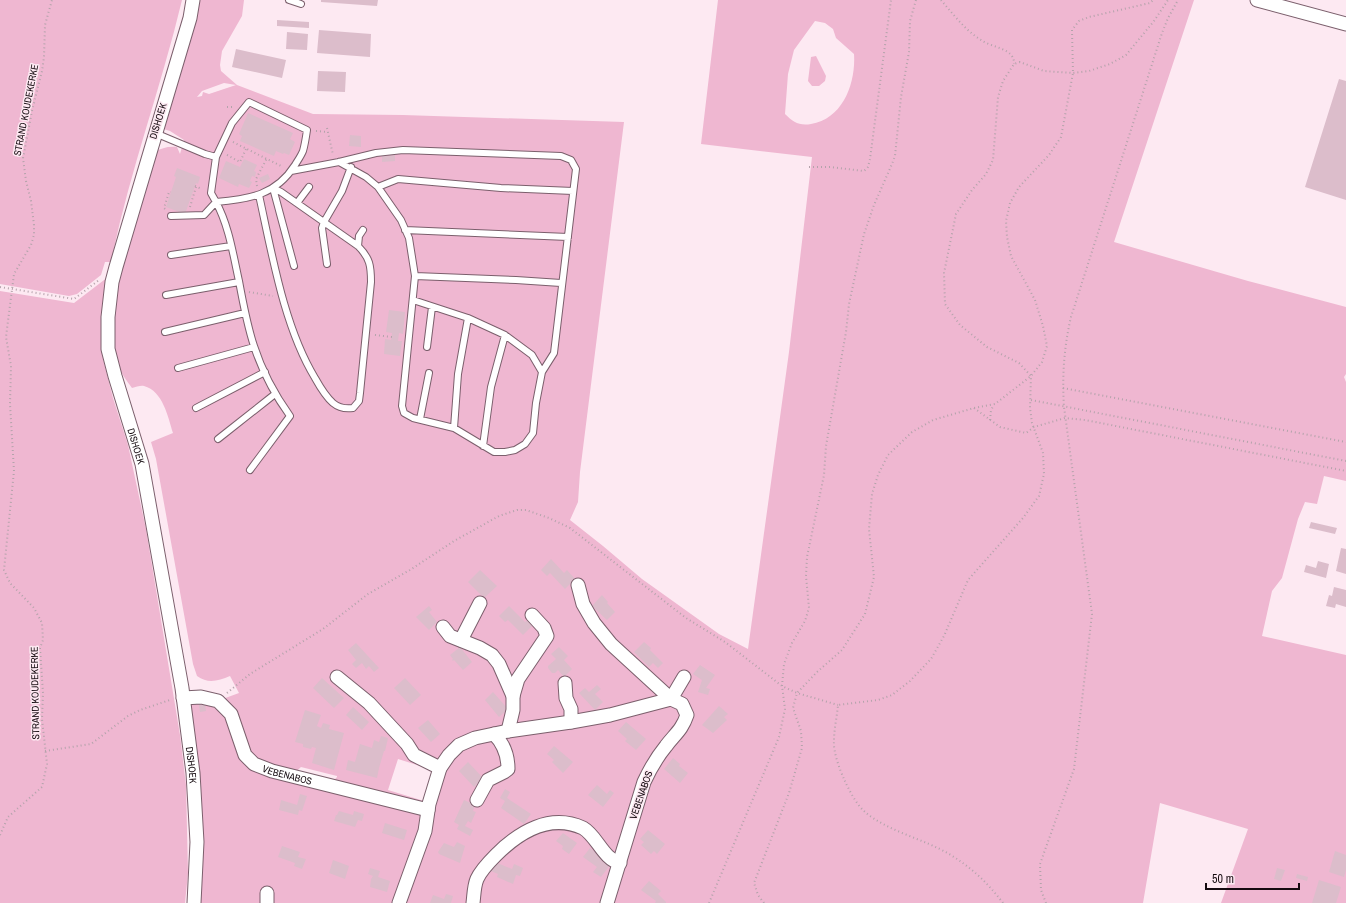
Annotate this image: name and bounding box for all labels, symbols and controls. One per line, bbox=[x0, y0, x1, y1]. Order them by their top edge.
street label: STRAND KOUDEKERKE bbox=[11, 63, 41, 157]
street label: DISHOEK bbox=[146, 101, 170, 141]
street label: DISHOEK bbox=[125, 427, 148, 466]
street label: STRAND KOUDEKERKE bbox=[28, 646, 42, 740]
street label: DISHOEK bbox=[183, 746, 200, 784]
street label: VEBENABOS bbox=[261, 761, 314, 787]
street label: VEBENABOS bbox=[627, 768, 656, 821]
scale bar bbox=[1206, 865, 1299, 891]
text: 50 m bbox=[1212, 871, 1234, 887]

